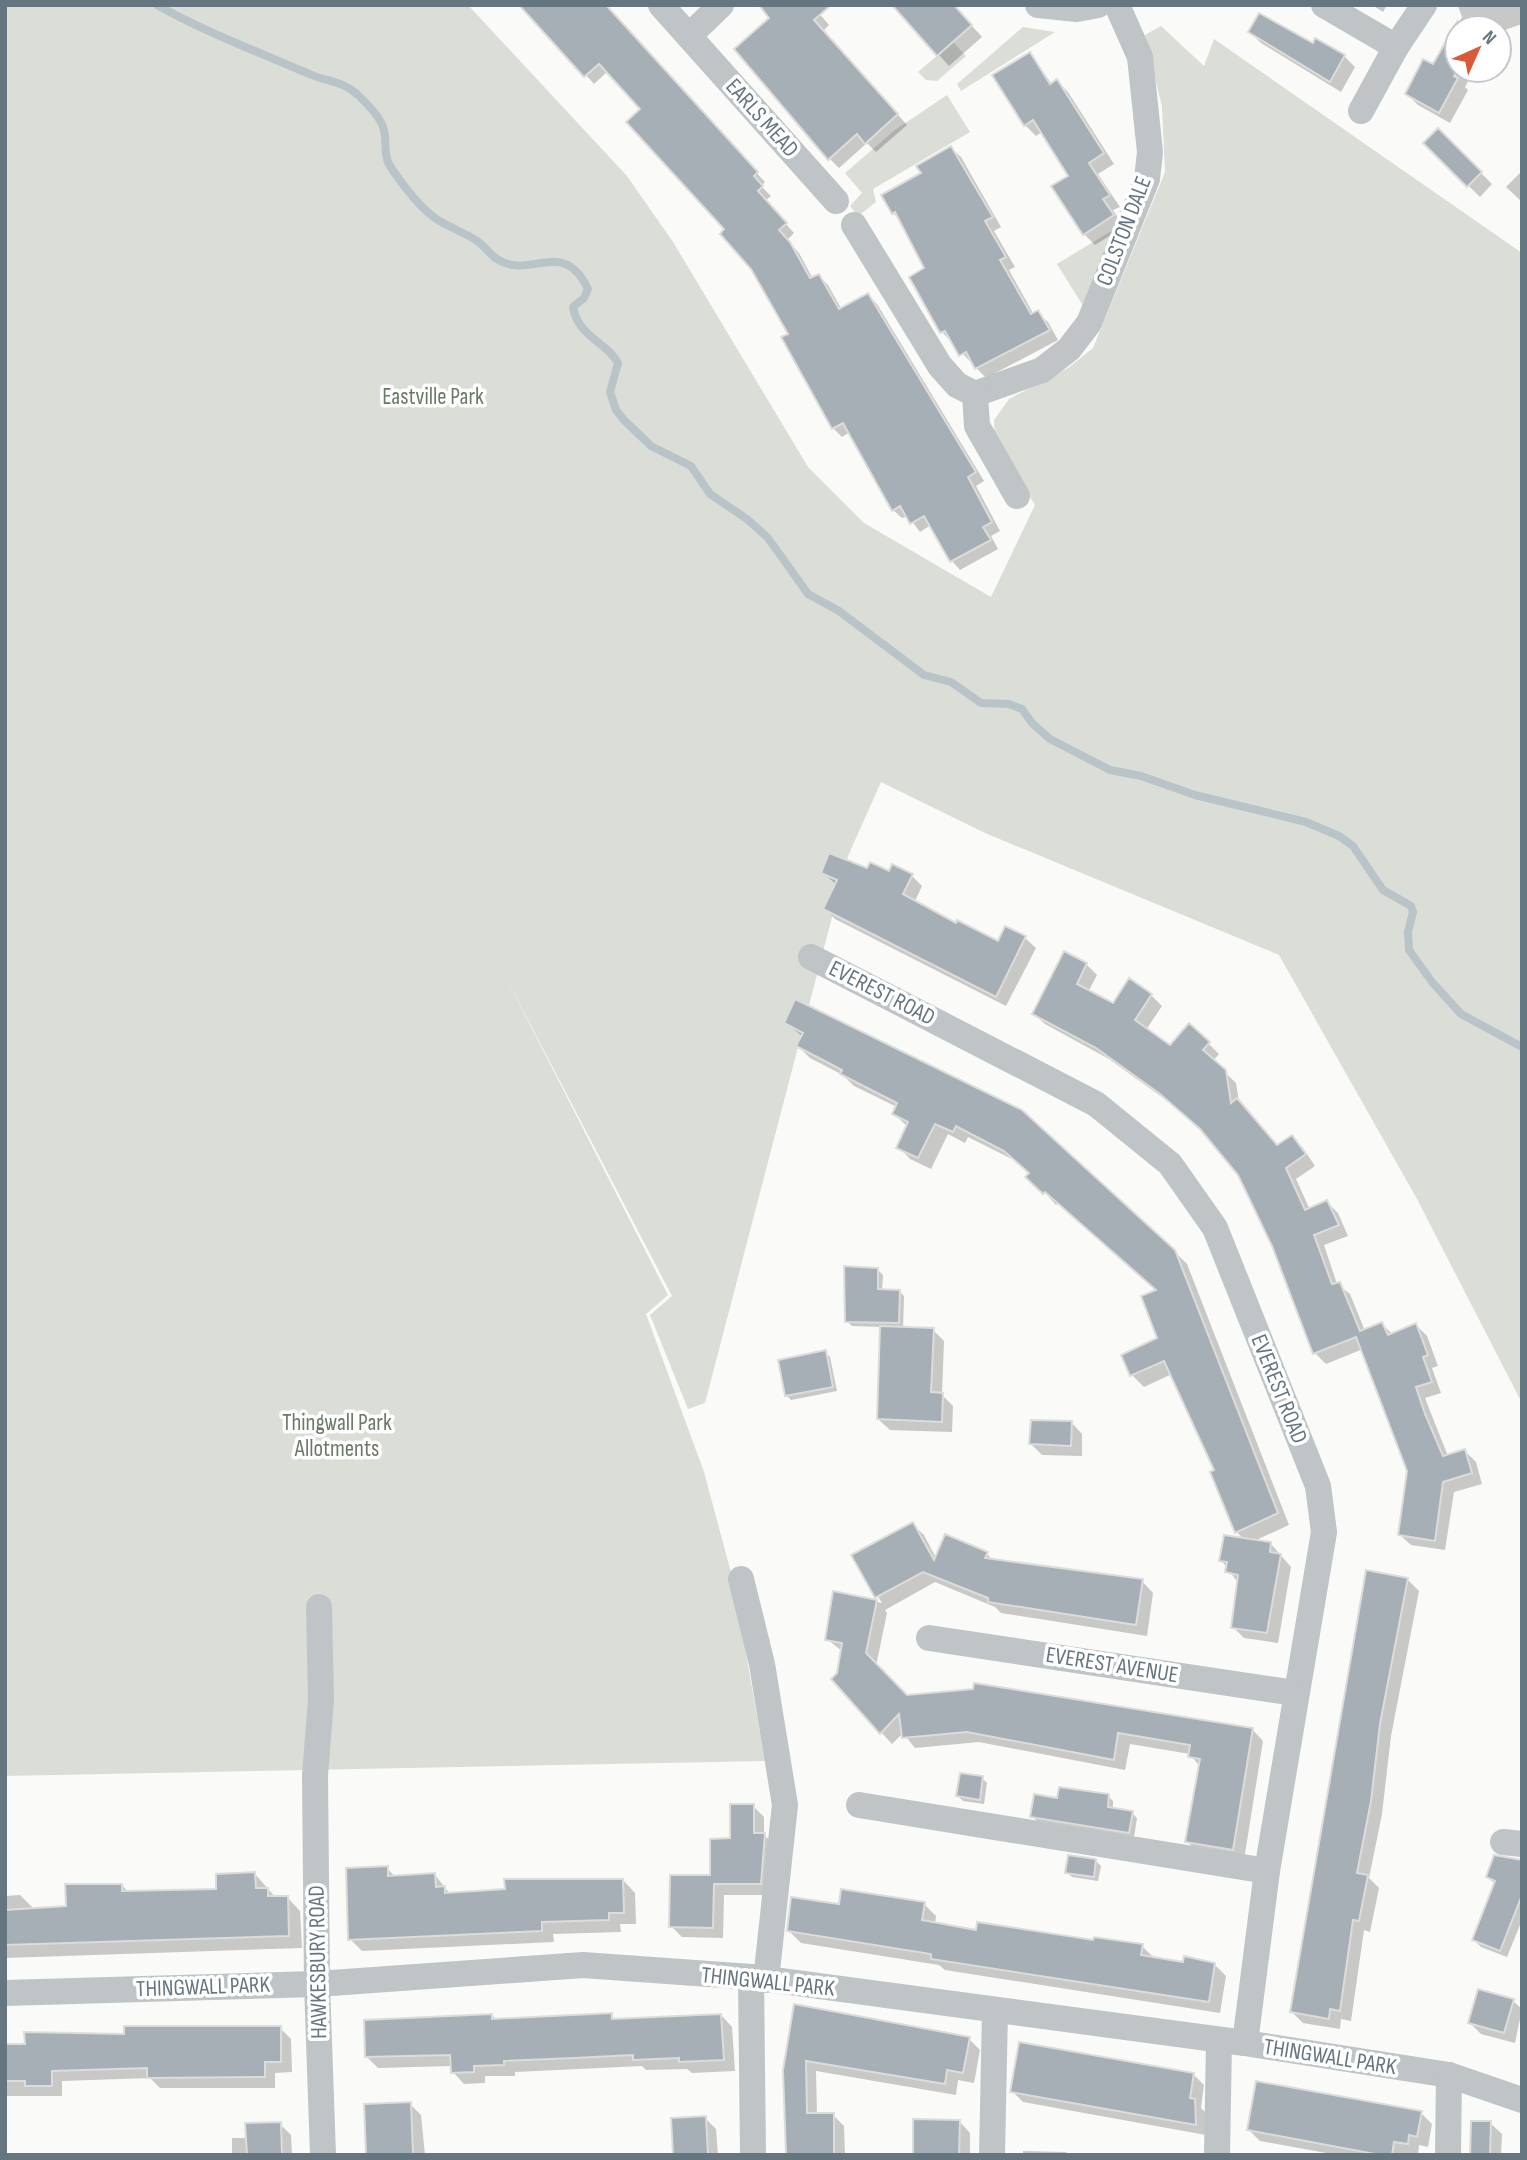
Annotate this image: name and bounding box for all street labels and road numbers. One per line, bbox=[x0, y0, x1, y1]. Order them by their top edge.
street label: EARLS MEAD bbox=[720, 73, 804, 163]
street label: COLSTON DALE bbox=[1090, 172, 1158, 290]
street label: EVEREST ROAD bbox=[824, 954, 940, 1032]
street label: EVEREST ROAD bbox=[1244, 1330, 1314, 1448]
street label: EVEREST AVENUE bbox=[1044, 1641, 1180, 1689]
street label: HAWKESBURY ROAD bbox=[303, 1885, 333, 2039]
street label: THINGWALL PARK bbox=[700, 1961, 837, 2003]
street label: THINGWALL PARK bbox=[136, 1971, 271, 2003]
street label: THINGWALL PARK bbox=[1262, 2033, 1399, 2081]

